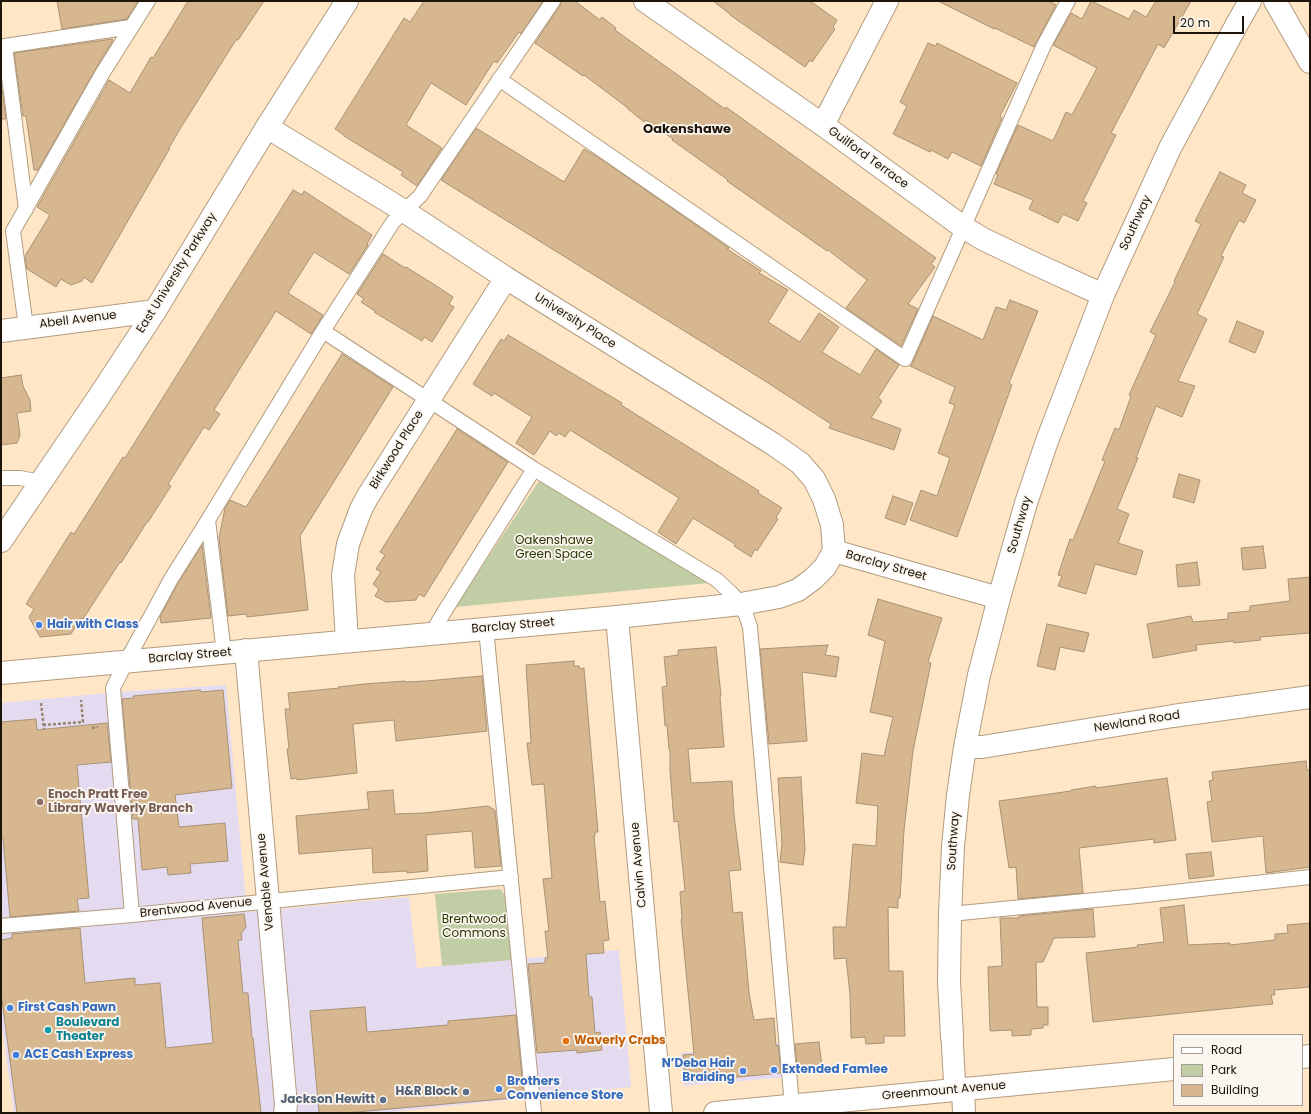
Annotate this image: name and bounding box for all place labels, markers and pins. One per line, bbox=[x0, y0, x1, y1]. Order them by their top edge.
place label: Hair with Class bbox=[47, 618, 139, 632]
marker: Hair with Class bbox=[34, 620, 44, 630]
place label: Enoch Pratt Free Library Waverly Branch bbox=[48, 788, 193, 816]
marker: Enoch Pratt Free Library Waverly Branch bbox=[35, 797, 45, 807]
place label: First Cash Pawn bbox=[18, 1001, 116, 1015]
marker: First Cash Pawn bbox=[5, 1003, 15, 1013]
place label: Boulevard Theater bbox=[56, 1016, 120, 1044]
marker: Boulevard Theater bbox=[43, 1025, 53, 1035]
place label: Waverly Crabs bbox=[574, 1034, 666, 1048]
marker: Waverly Crabs bbox=[561, 1036, 571, 1046]
place label: ACE Cash Express bbox=[24, 1048, 133, 1062]
marker: ACE Cash Express bbox=[11, 1050, 21, 1060]
place label: N’Deba Hair Braiding bbox=[662, 1057, 735, 1085]
place label: Extended Famlee bbox=[782, 1063, 888, 1077]
marker: Extended Famlee bbox=[769, 1065, 779, 1075]
marker: N’Deba Hair Braiding bbox=[738, 1066, 748, 1076]
place label: Brothers Convenience Store bbox=[507, 1075, 624, 1103]
marker: Brothers Convenience Store bbox=[494, 1084, 504, 1094]
place label: H&R Block bbox=[396, 1085, 458, 1099]
marker: H&R Block bbox=[461, 1087, 471, 1097]
place label: Jackson Hewitt bbox=[280, 1093, 375, 1107]
marker: Jackson Hewitt bbox=[378, 1095, 388, 1105]

